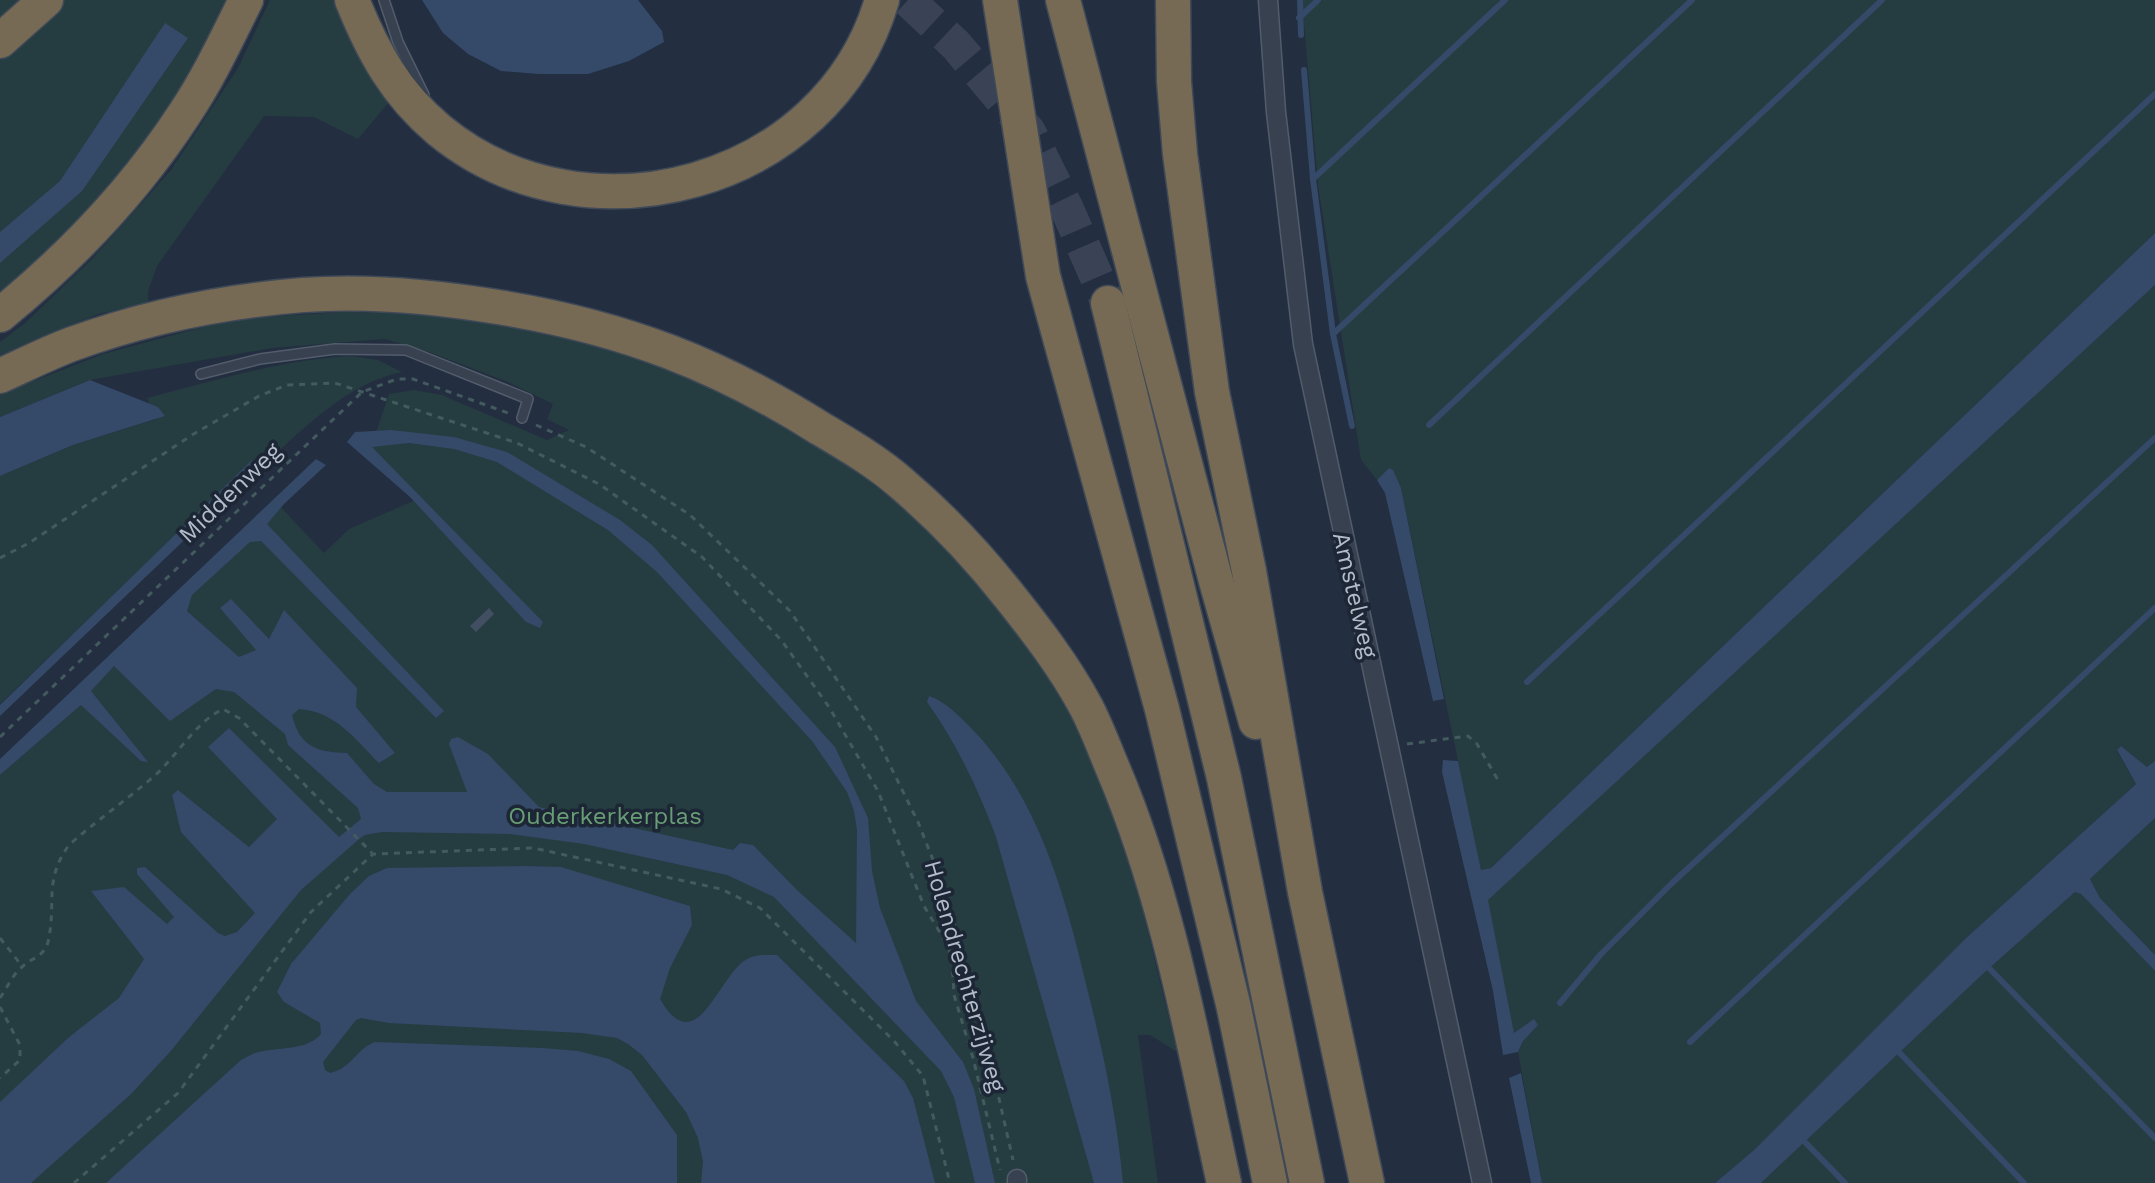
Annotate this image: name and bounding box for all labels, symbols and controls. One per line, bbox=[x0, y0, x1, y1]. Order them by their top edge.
street label: Middenweg bbox=[173, 437, 287, 549]
street label: Amstelweg bbox=[1327, 529, 1383, 661]
park label: Ouderkerkerplas bbox=[508, 802, 702, 830]
street label: Holendrechterzijweg bbox=[918, 857, 1012, 1095]

